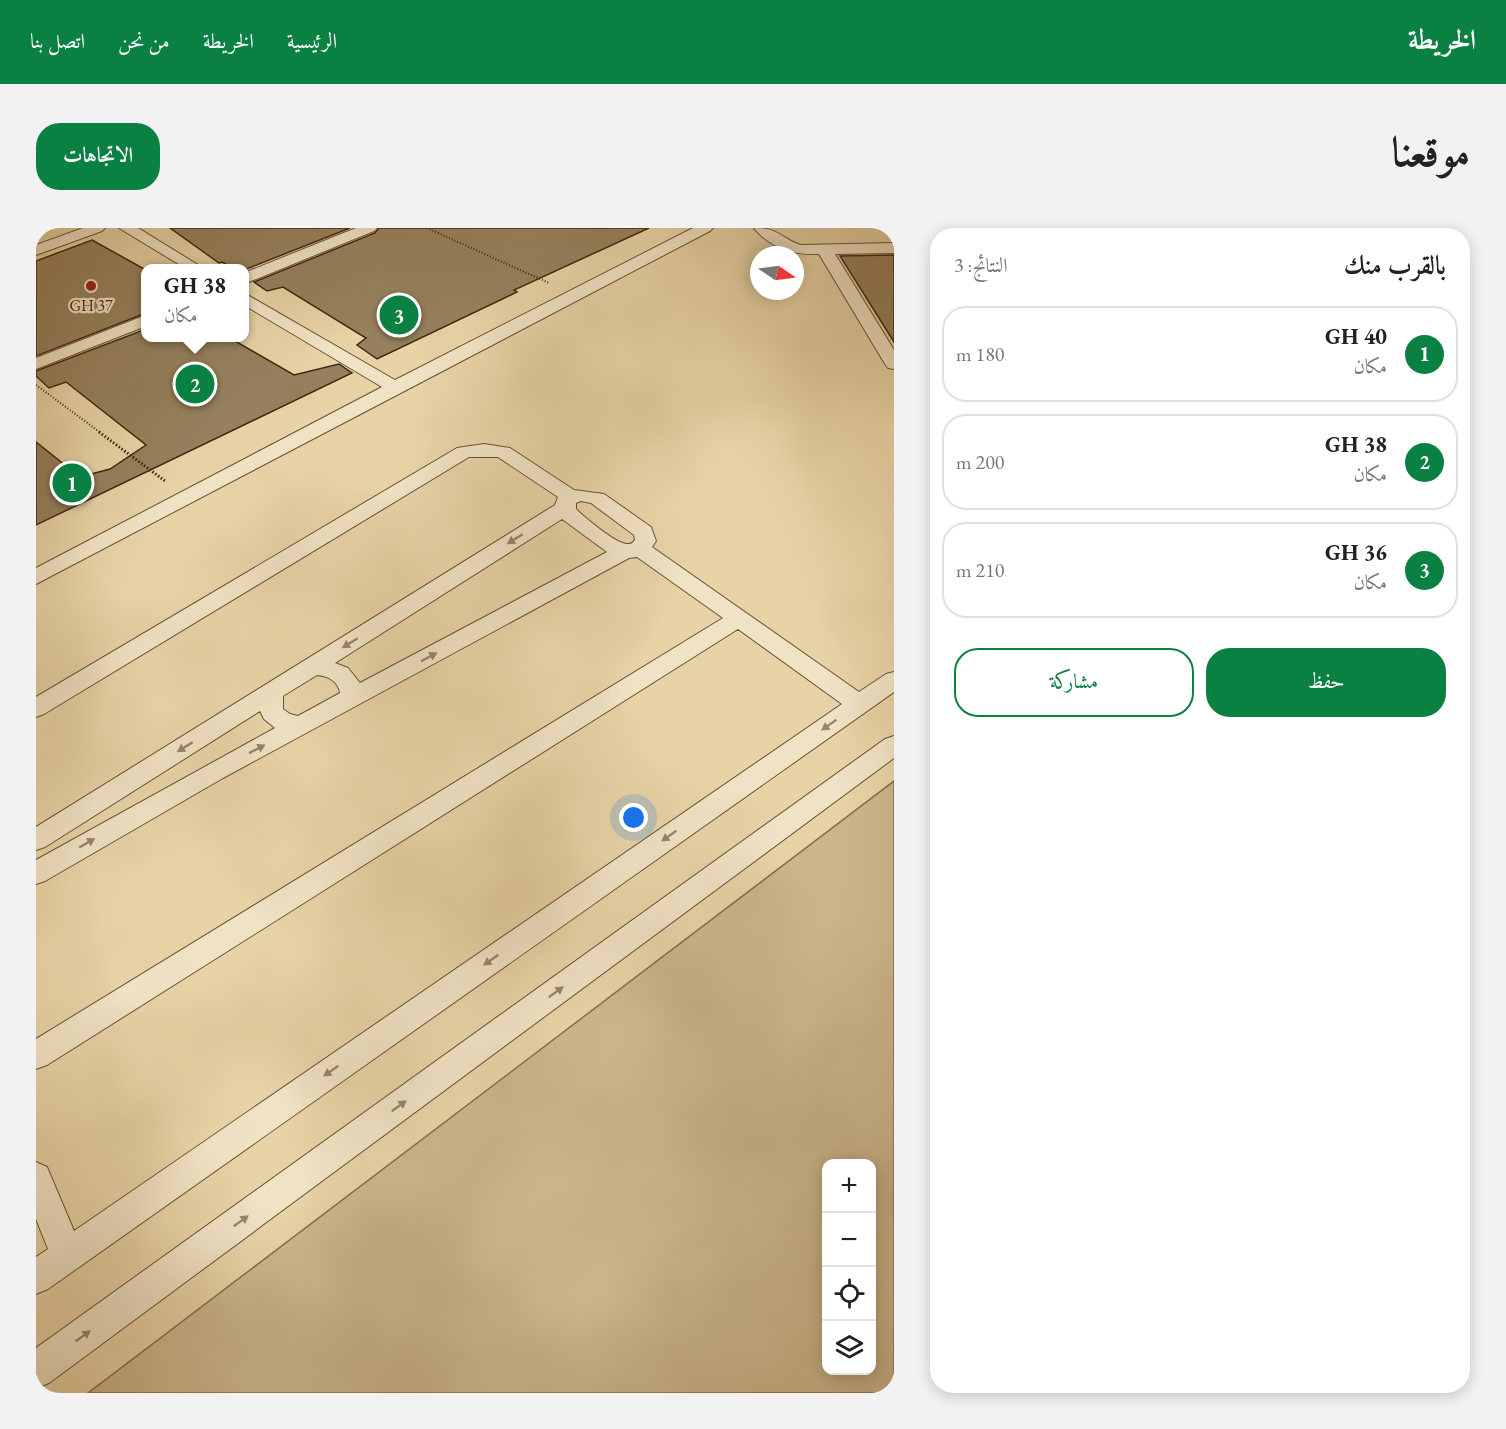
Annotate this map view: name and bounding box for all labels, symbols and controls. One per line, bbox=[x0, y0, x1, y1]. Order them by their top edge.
text: الخريطة bbox=[1408, 21, 1476, 57]
text: اتصل بنا bbox=[30, 27, 85, 54]
text: من نحن bbox=[118, 27, 170, 54]
text: الخريطة bbox=[203, 27, 254, 54]
text: الرئيسية bbox=[287, 27, 337, 54]
button: الاتجاهات bbox=[36, 123, 160, 190]
text: موقعنا bbox=[1392, 124, 1470, 179]
north arrow bbox=[750, 246, 804, 300]
text: بالقرب منك bbox=[1344, 248, 1446, 282]
text: النتائج: 3 bbox=[954, 252, 1008, 278]
popup bbox=[141, 264, 249, 342]
text: GH 38 bbox=[164, 271, 226, 300]
marker: GH 37 bbox=[84, 279, 98, 293]
pin: 3 bbox=[380, 292, 418, 338]
place label: GH 37 bbox=[69, 295, 113, 316]
text: مكان bbox=[164, 302, 198, 328]
text: GH 40 bbox=[1325, 322, 1387, 351]
text: 180 m bbox=[956, 341, 1004, 367]
text: 1 bbox=[1419, 341, 1430, 367]
text: مكان bbox=[1353, 353, 1387, 379]
pin: 2 bbox=[176, 362, 214, 406]
text: GH 38 bbox=[1325, 430, 1387, 459]
text: 200 m bbox=[956, 449, 1004, 475]
text: 2 bbox=[1419, 449, 1430, 475]
pin: 1 bbox=[52, 460, 92, 506]
text: مكان bbox=[1353, 461, 1387, 487]
one-way arrow bbox=[507, 534, 523, 545]
text: GH 36 bbox=[1325, 538, 1387, 567]
text: 210 m bbox=[956, 557, 1004, 583]
text: 3 bbox=[1419, 557, 1430, 583]
text: مكان bbox=[1353, 569, 1387, 595]
one-way arrow bbox=[342, 637, 358, 648]
button: مشاركة bbox=[954, 648, 1194, 717]
button: حفظ bbox=[1206, 648, 1446, 717]
one-way arrow bbox=[421, 652, 438, 662]
one-way arrow bbox=[821, 719, 837, 731]
one-way arrow bbox=[177, 741, 193, 752]
one-way arrow bbox=[249, 744, 266, 754]
your location bbox=[619, 803, 648, 832]
one-way arrow bbox=[661, 830, 677, 842]
one-way arrow bbox=[78, 838, 95, 848]
one-way arrow bbox=[484, 954, 500, 966]
one-way arrow bbox=[549, 986, 564, 998]
one-way arrow bbox=[324, 1065, 340, 1077]
one-way arrow bbox=[391, 1101, 406, 1113]
map controls bbox=[822, 1159, 876, 1375]
button: + bbox=[822, 1159, 876, 1213]
button: − bbox=[822, 1213, 876, 1267]
one-way arrow bbox=[234, 1216, 249, 1228]
button: locate bbox=[822, 1267, 876, 1321]
button: layers bbox=[822, 1321, 876, 1375]
one-way arrow bbox=[75, 1330, 91, 1342]

